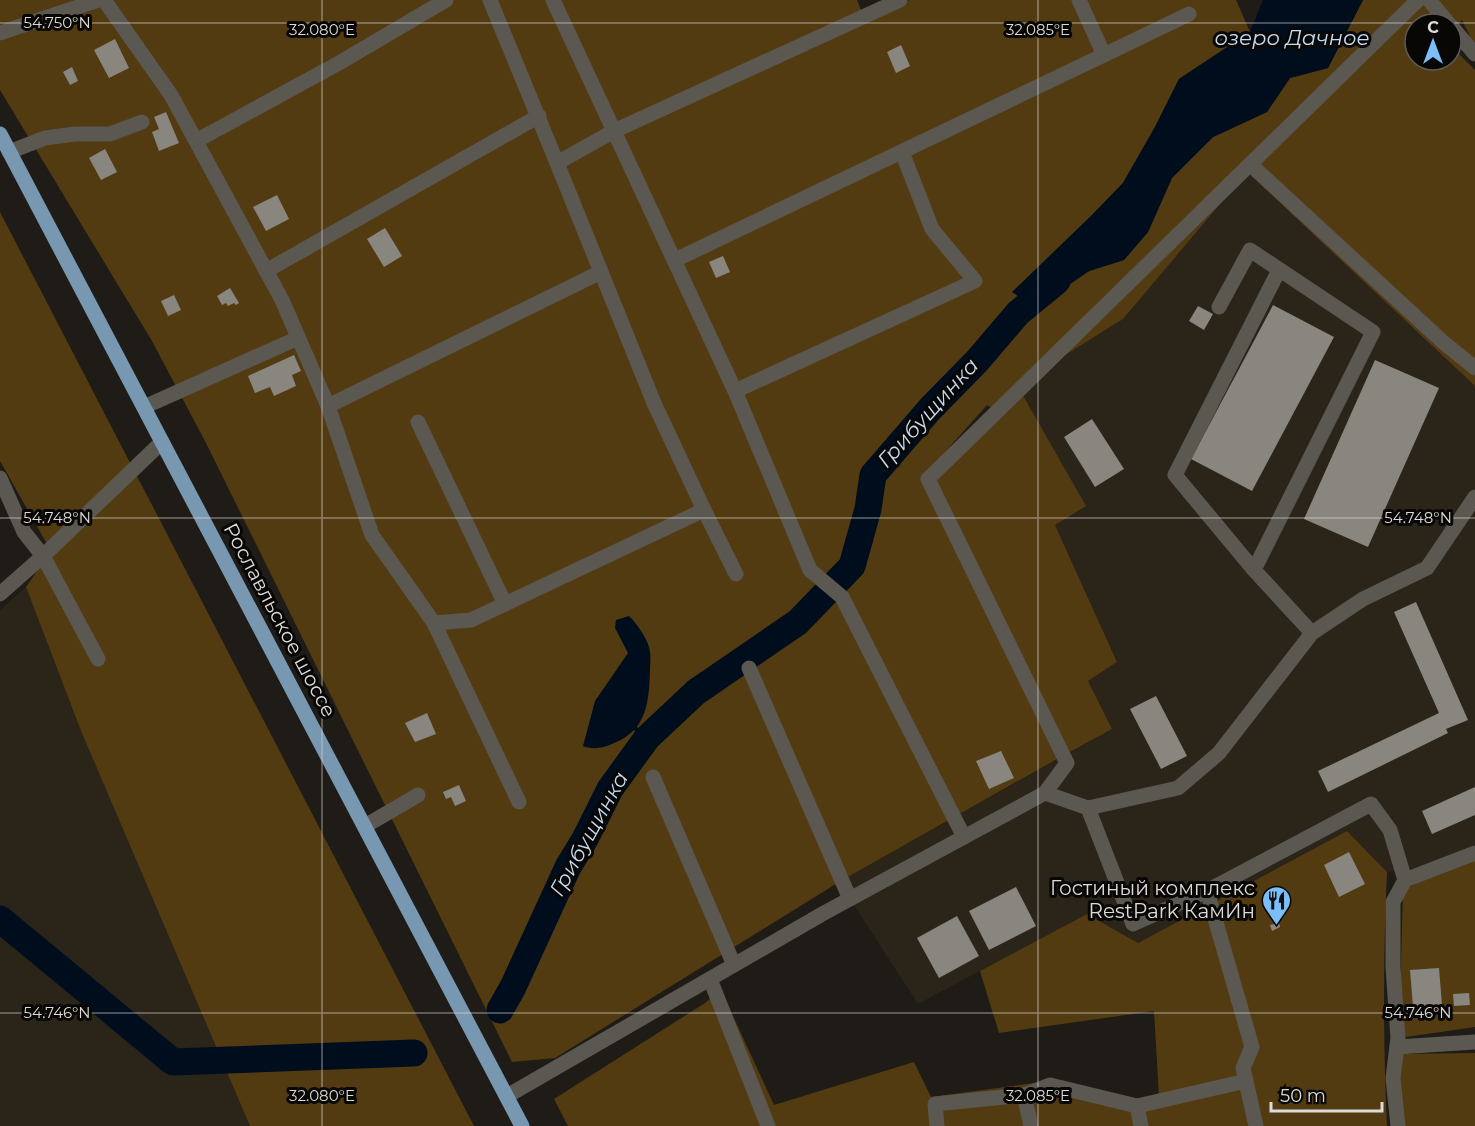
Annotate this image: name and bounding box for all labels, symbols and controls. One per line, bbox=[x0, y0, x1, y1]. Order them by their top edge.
north arrow bbox=[1403, 12, 1463, 72]
text: 54.750°N bbox=[23, 13, 91, 32]
text: С bbox=[1427, 18, 1439, 37]
text: 32.080°E bbox=[289, 20, 355, 39]
text: 32.085°E bbox=[1006, 20, 1070, 39]
water label: озеро Дачное bbox=[1214, 25, 1370, 50]
water label: Грибущинка bbox=[872, 353, 983, 473]
text: 54.748°N bbox=[23, 508, 91, 527]
text: 54.748°N bbox=[1384, 508, 1452, 527]
street label: Рославльское шоссе bbox=[219, 519, 341, 721]
water label: Грибущинка bbox=[544, 767, 633, 900]
place label: Гостиный комплекс RestPark КамИн bbox=[1050, 876, 1255, 923]
restaurant icon: Гостиный комплекс RestPark КамИн bbox=[1260, 884, 1292, 926]
text: 54.746°N bbox=[24, 1003, 90, 1022]
text: 54.746°N bbox=[1385, 1003, 1451, 1022]
scale bar bbox=[1271, 1075, 1382, 1113]
text: 50 m bbox=[1280, 1085, 1326, 1107]
text: 32.080°E bbox=[289, 1086, 355, 1105]
text: 32.085°E bbox=[1006, 1086, 1070, 1105]

